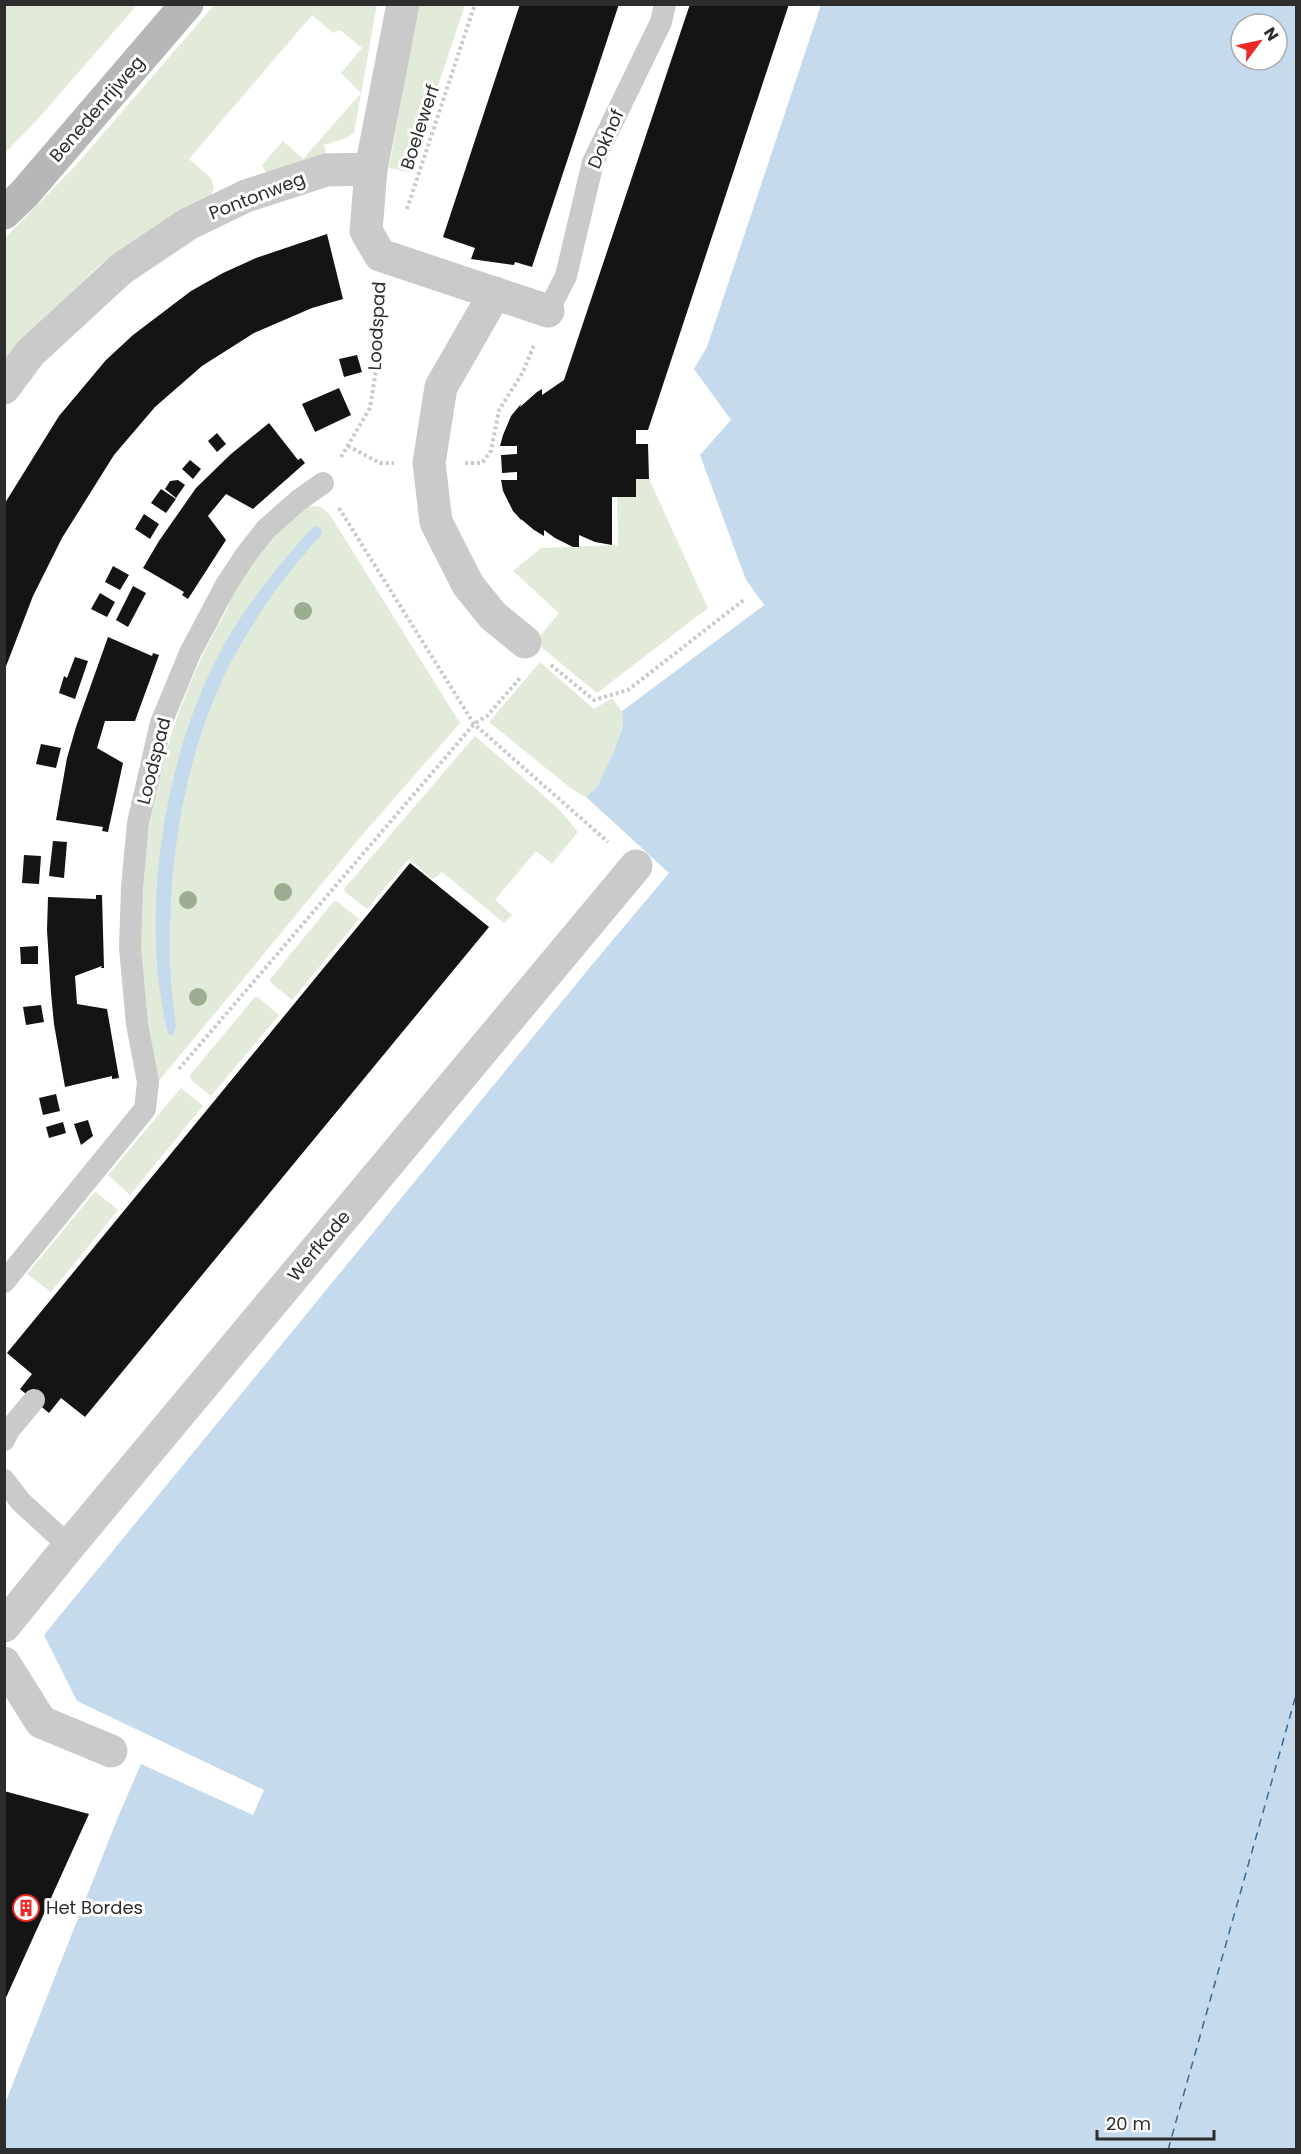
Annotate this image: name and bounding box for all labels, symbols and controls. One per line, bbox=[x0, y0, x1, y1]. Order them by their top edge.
north arrow bbox=[1229, 12, 1289, 72]
text: N bbox=[1258, 23, 1284, 45]
street label: Benedenrijweg bbox=[43, 50, 150, 167]
street label: Boelewerf bbox=[394, 81, 445, 172]
street label: Dokhof bbox=[581, 105, 630, 172]
street label: Pontonweg bbox=[205, 166, 309, 225]
street label: Loodspad bbox=[362, 281, 391, 371]
street label: Loodspad bbox=[131, 715, 176, 807]
street label: Werfkade bbox=[281, 1205, 356, 1287]
building icon: Het Bordes bbox=[11, 1893, 41, 1923]
place label: Het Bordes bbox=[46, 1895, 143, 1920]
scale bar bbox=[1097, 2103, 1214, 2141]
text: 20 m bbox=[1106, 2111, 1151, 2136]

